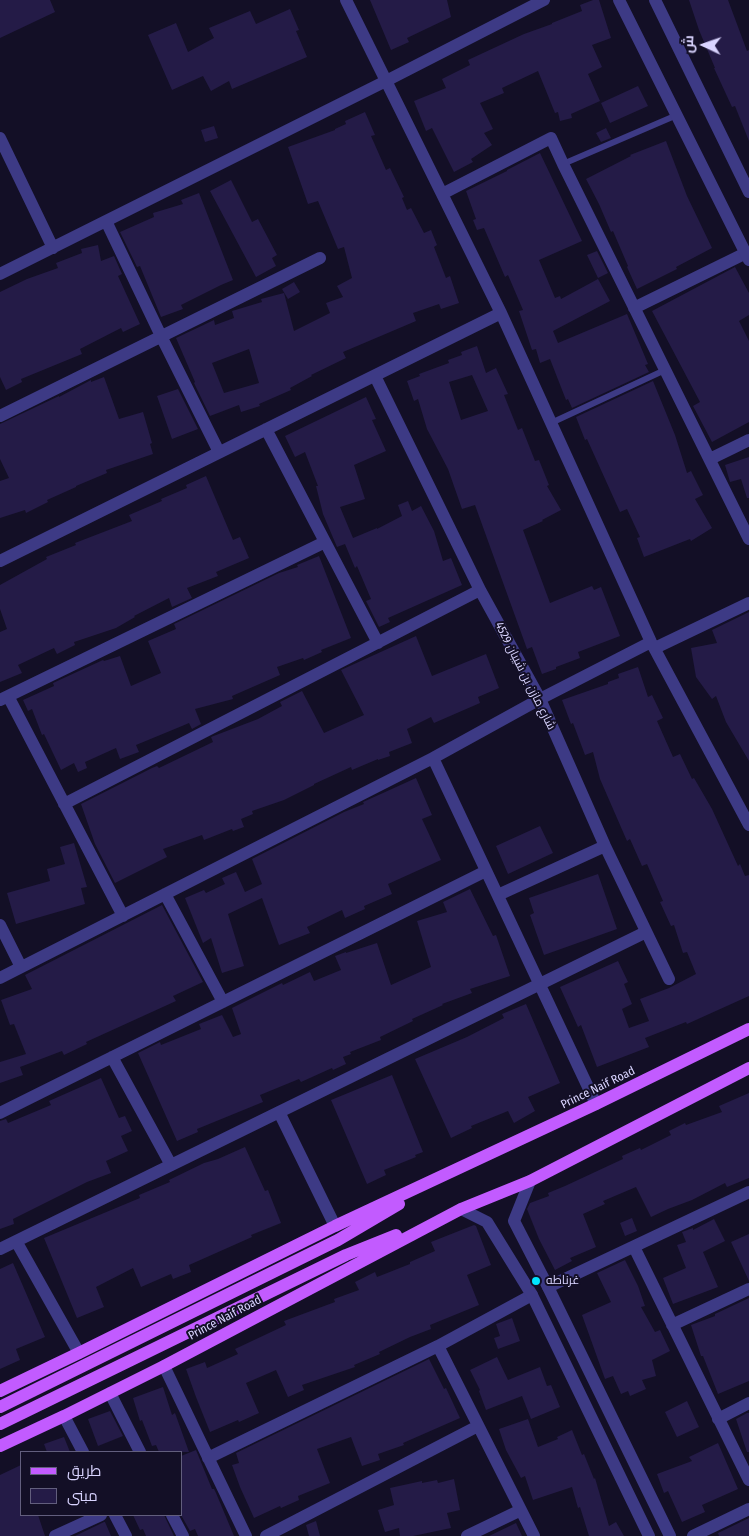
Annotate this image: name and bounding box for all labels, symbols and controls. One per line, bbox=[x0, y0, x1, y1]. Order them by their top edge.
north arrow bbox=[679, 20, 729, 70]
text: ش bbox=[680, 35, 697, 54]
street label: شارع مازن بن شيبان 4529 bbox=[492, 620, 558, 732]
street label: Prince Naif Road bbox=[559, 1064, 637, 1112]
place label: غرناطه bbox=[546, 1274, 579, 1288]
marker: غرناطه bbox=[530, 1275, 542, 1287]
street label: Prince Naif Road bbox=[186, 1293, 264, 1343]
legend bbox=[20, 1451, 182, 1516]
text: طريق bbox=[67, 1462, 101, 1480]
text: مبنى bbox=[67, 1487, 98, 1505]

